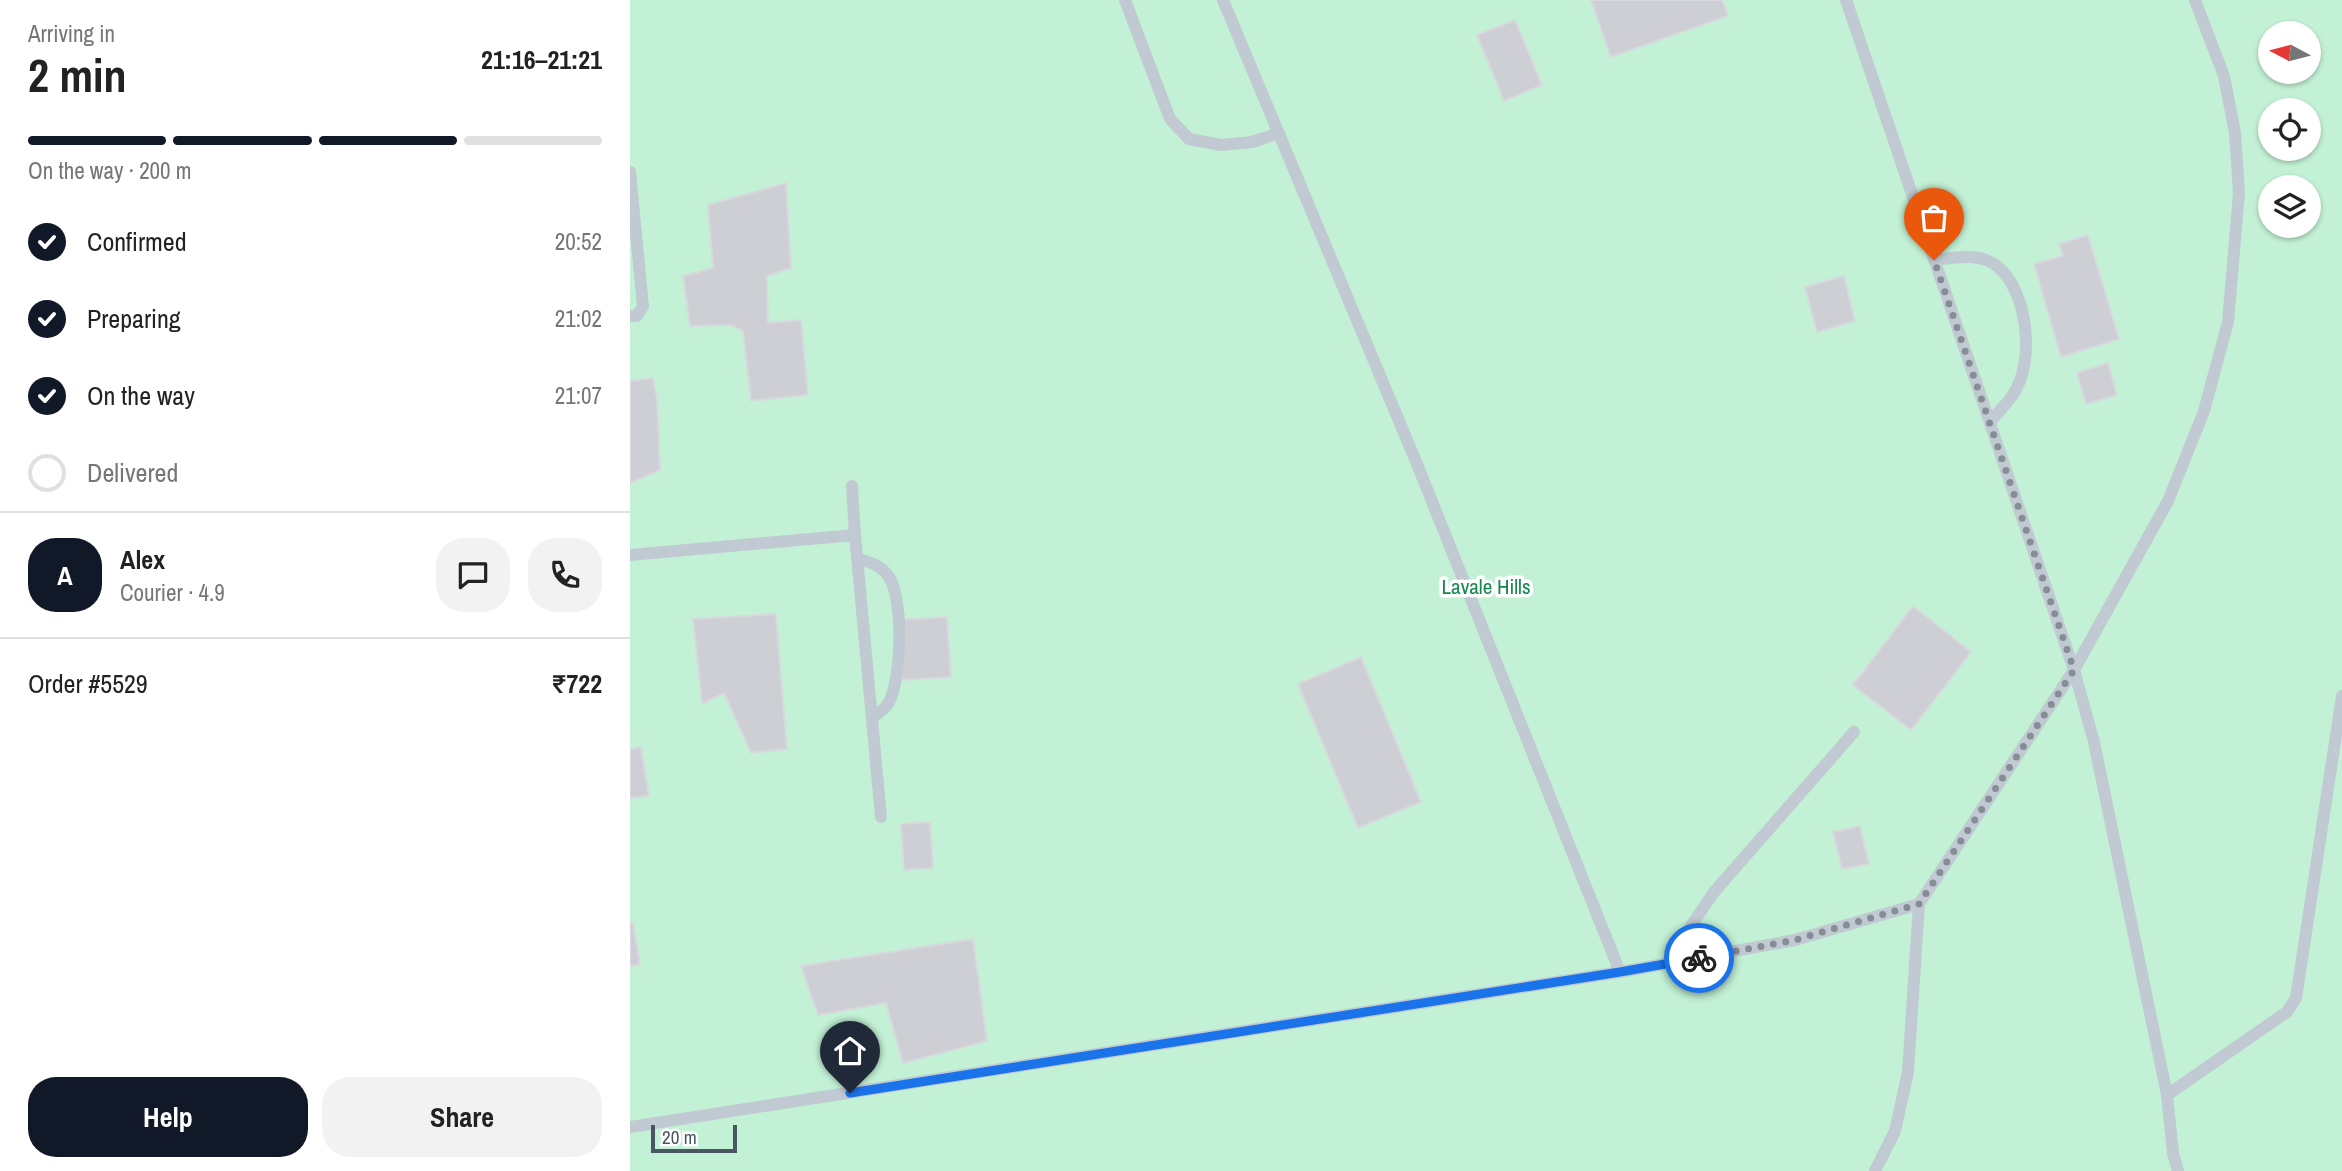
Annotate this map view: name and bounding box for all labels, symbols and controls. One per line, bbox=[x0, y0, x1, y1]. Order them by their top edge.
text: Arriving in bbox=[28, 18, 115, 49]
north arrow bbox=[2258, 21, 2320, 84]
map controls bbox=[2258, 21, 2321, 238]
text: 21:16–21:21 bbox=[481, 42, 602, 77]
text: 2 min bbox=[28, 44, 127, 106]
button: locate bbox=[2258, 98, 2321, 161]
text: On the way · 200 m bbox=[28, 155, 192, 186]
button: layers bbox=[2258, 175, 2321, 238]
pin bbox=[1904, 188, 1964, 260]
icon: bag bbox=[1915, 199, 1953, 237]
icon: check bbox=[28, 223, 66, 261]
text: Confirmed bbox=[87, 224, 187, 259]
text: 20:52 bbox=[555, 226, 602, 257]
icon: check bbox=[28, 300, 66, 338]
text: Preparing bbox=[87, 301, 181, 336]
text: 21:02 bbox=[555, 303, 602, 334]
icon: check bbox=[28, 377, 66, 415]
text: On the way bbox=[87, 378, 195, 413]
text: 21:07 bbox=[555, 380, 602, 411]
text: Delivered bbox=[87, 455, 178, 490]
button: chat bbox=[436, 538, 510, 612]
button: phone bbox=[528, 538, 602, 612]
text: Alex bbox=[120, 542, 165, 577]
text: A bbox=[57, 558, 73, 593]
park label: Lavale Hills bbox=[1442, 572, 1531, 601]
text: Courier · 4.9 bbox=[120, 577, 225, 608]
text: Order #5529 bbox=[28, 666, 148, 701]
text: ₹722 bbox=[551, 666, 602, 701]
courier bbox=[1664, 923, 1734, 993]
icon: bike bbox=[1680, 939, 1718, 977]
pin bbox=[820, 1021, 880, 1093]
icon: home bbox=[831, 1032, 869, 1070]
button: Help bbox=[28, 1077, 308, 1157]
button: Share bbox=[322, 1077, 602, 1157]
scale bar bbox=[651, 1122, 737, 1154]
text: 20 m bbox=[662, 1124, 697, 1150]

